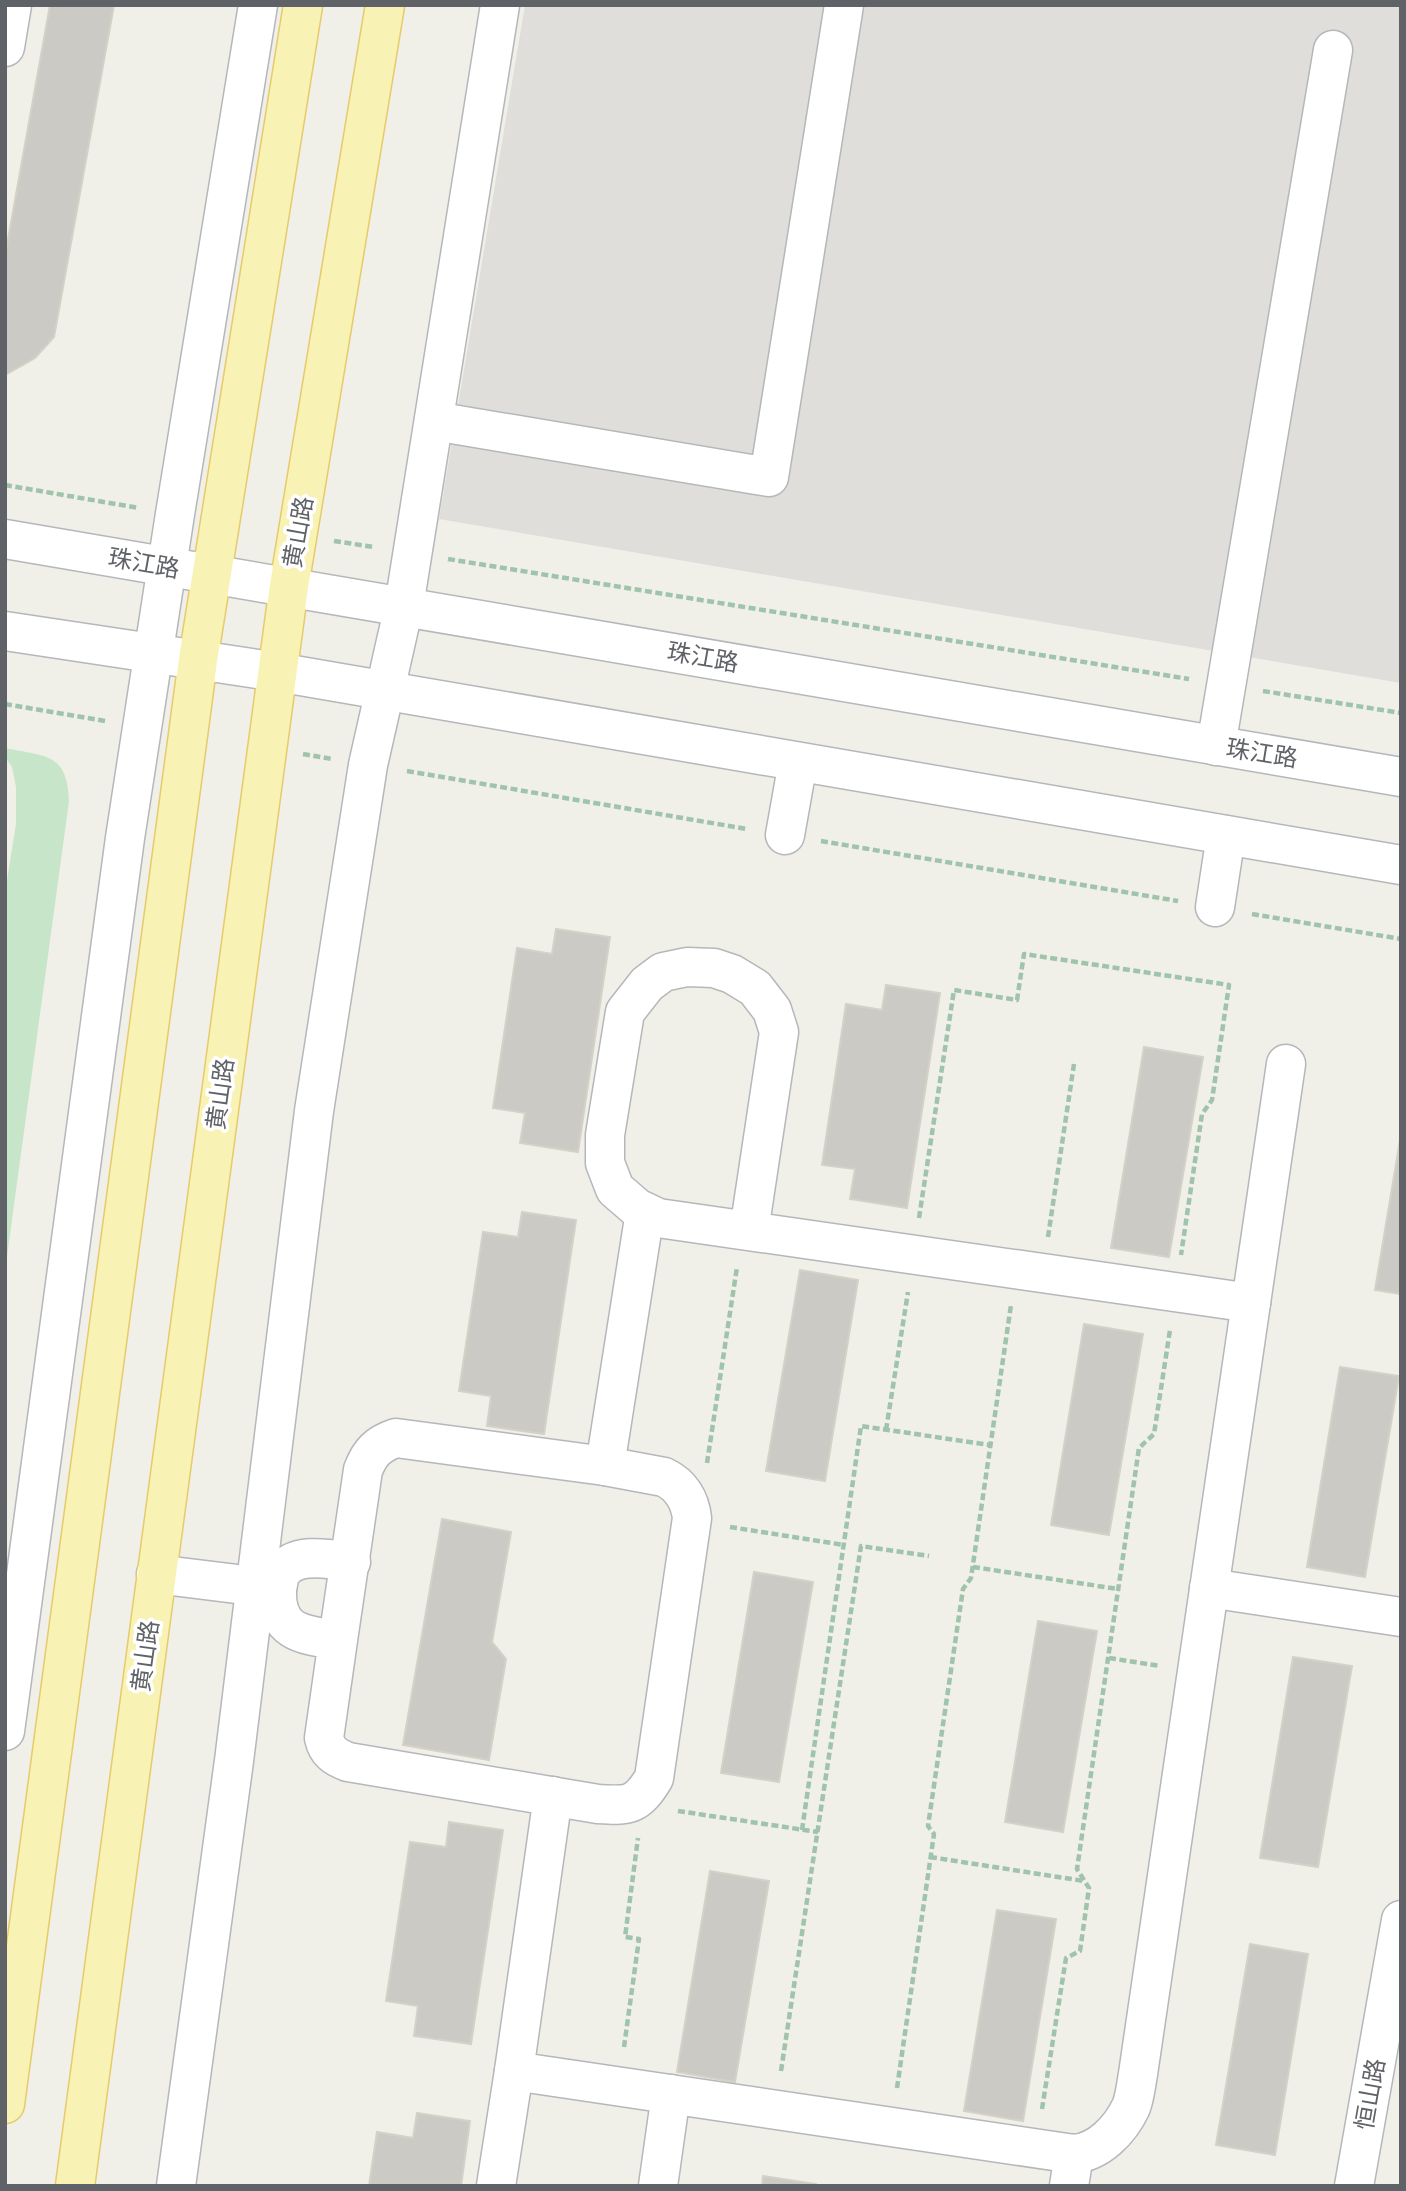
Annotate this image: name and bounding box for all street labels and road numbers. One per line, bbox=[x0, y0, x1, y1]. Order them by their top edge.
street label: 黄山路 bbox=[276, 494, 320, 570]
street label: 珠江路 bbox=[106, 541, 182, 585]
street label: 珠江路 bbox=[665, 635, 741, 679]
street label: 珠江路 bbox=[1224, 732, 1300, 774]
street label: 黄山路 bbox=[200, 1056, 240, 1132]
street label: 黄山路 bbox=[125, 1618, 165, 1694]
street label: 恒山路 bbox=[1348, 2056, 1392, 2132]

